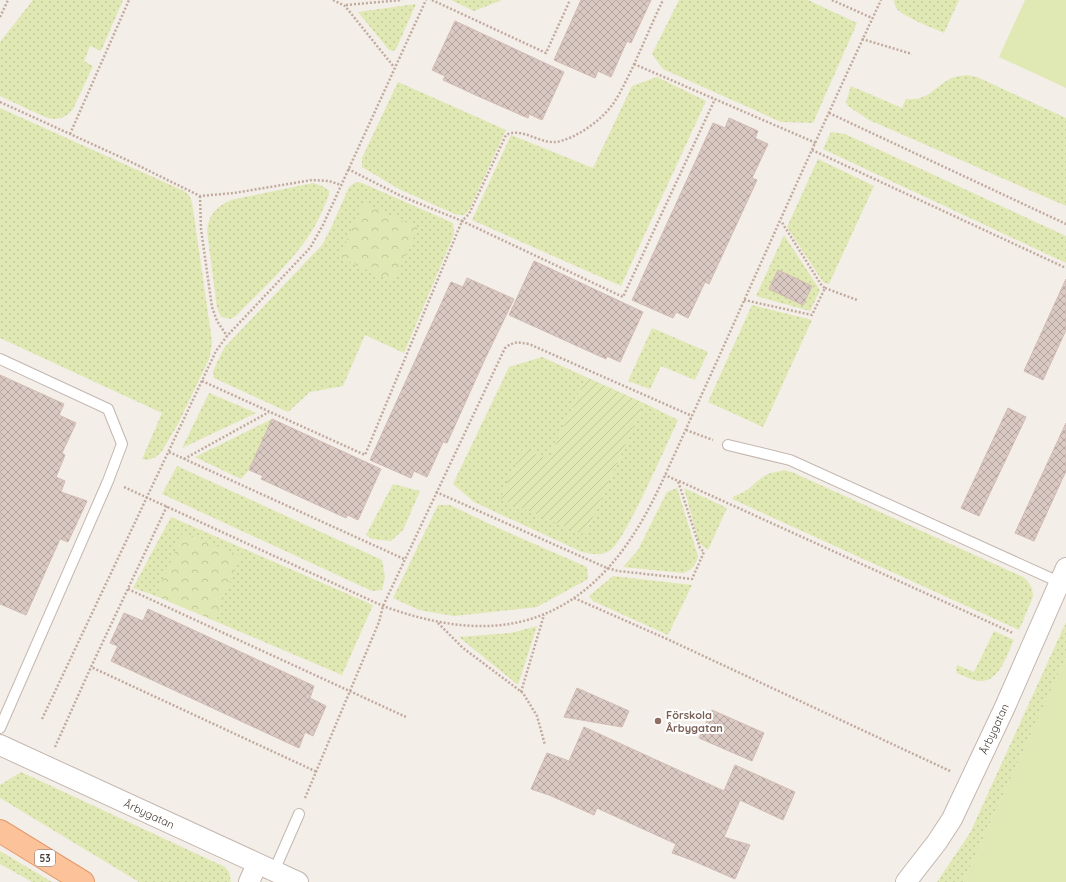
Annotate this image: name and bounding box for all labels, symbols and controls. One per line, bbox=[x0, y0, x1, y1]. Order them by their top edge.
street label: Årbygatan bbox=[976, 701, 1012, 757]
place label: Förskola Årbygatan bbox=[666, 708, 723, 735]
marker: Förskola Årbygatan bbox=[653, 716, 663, 726]
street label: Årbygatan bbox=[121, 796, 177, 832]
road number: 53 bbox=[35, 850, 55, 866]

